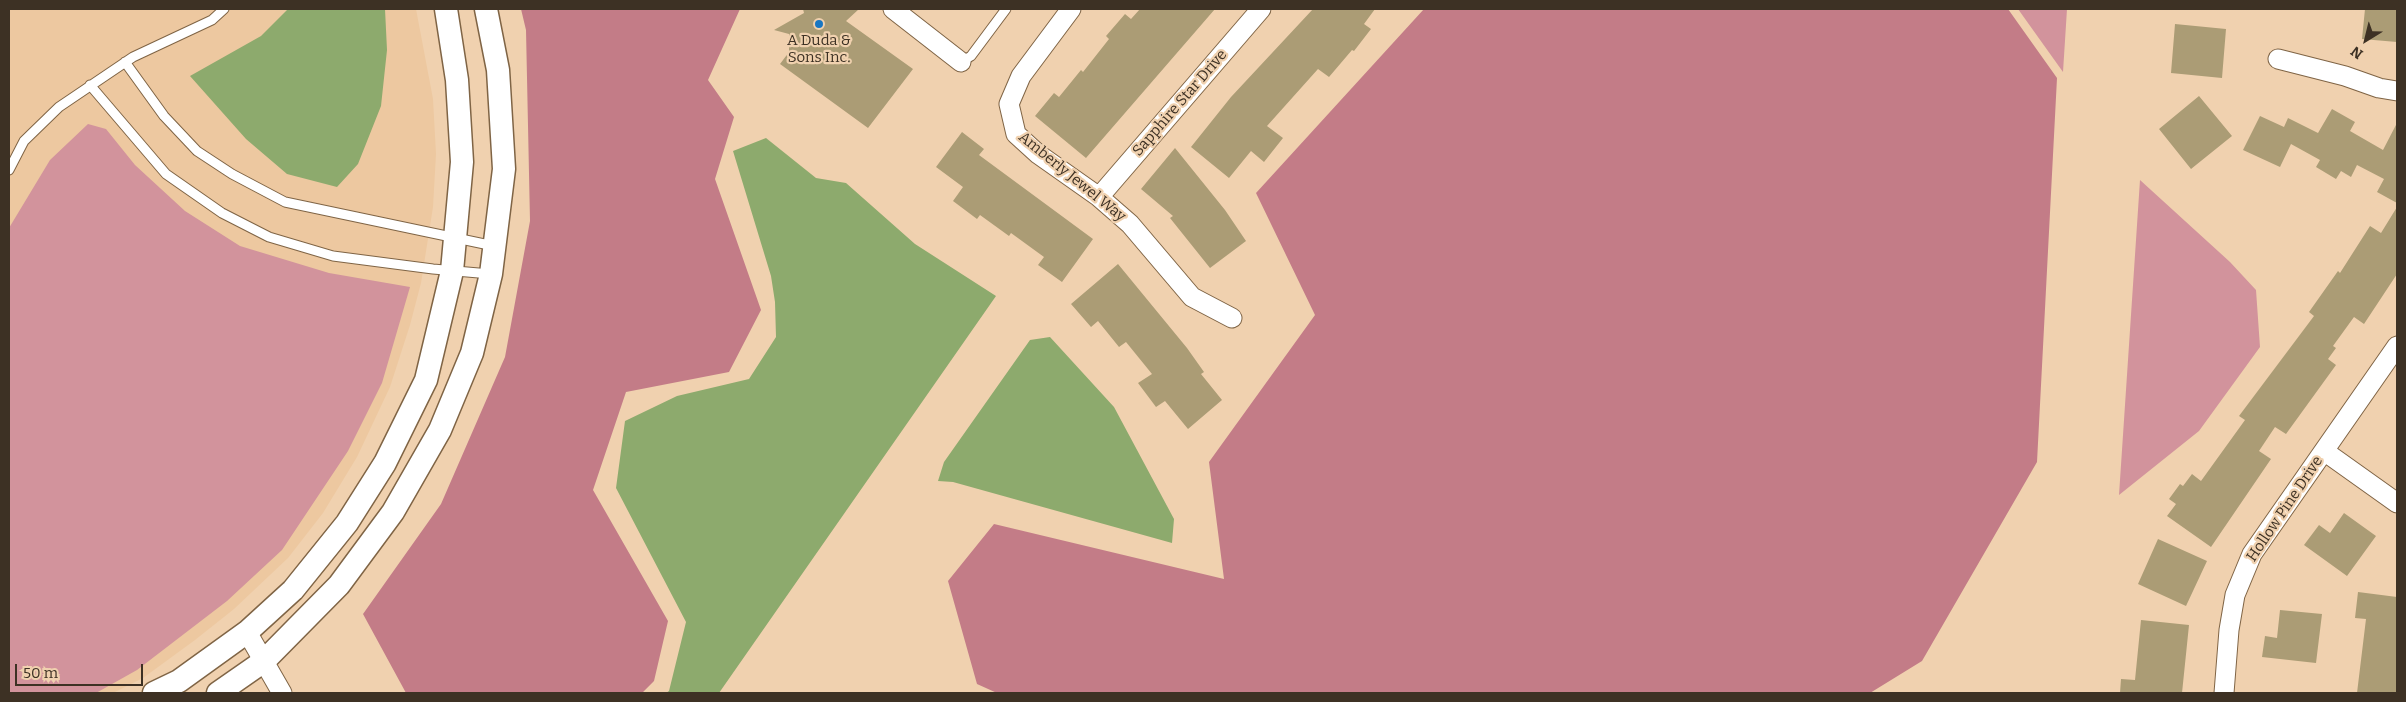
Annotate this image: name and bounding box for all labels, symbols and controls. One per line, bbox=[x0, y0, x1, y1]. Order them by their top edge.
north arrow bbox=[2341, 15, 2391, 65]
marker: A Duda & Sons Inc. bbox=[813, 18, 825, 30]
place label: A Duda & Sons Inc. bbox=[787, 32, 851, 67]
text: N bbox=[2348, 42, 2366, 63]
street label: Sapphire Star Drive bbox=[1129, 46, 1231, 160]
street label: Amberly Jewel Way bbox=[1015, 128, 1129, 226]
street label: Hollow Pine Drive bbox=[2243, 453, 2327, 565]
scale bar bbox=[18, 654, 145, 686]
text: 50 m bbox=[23, 664, 58, 682]

